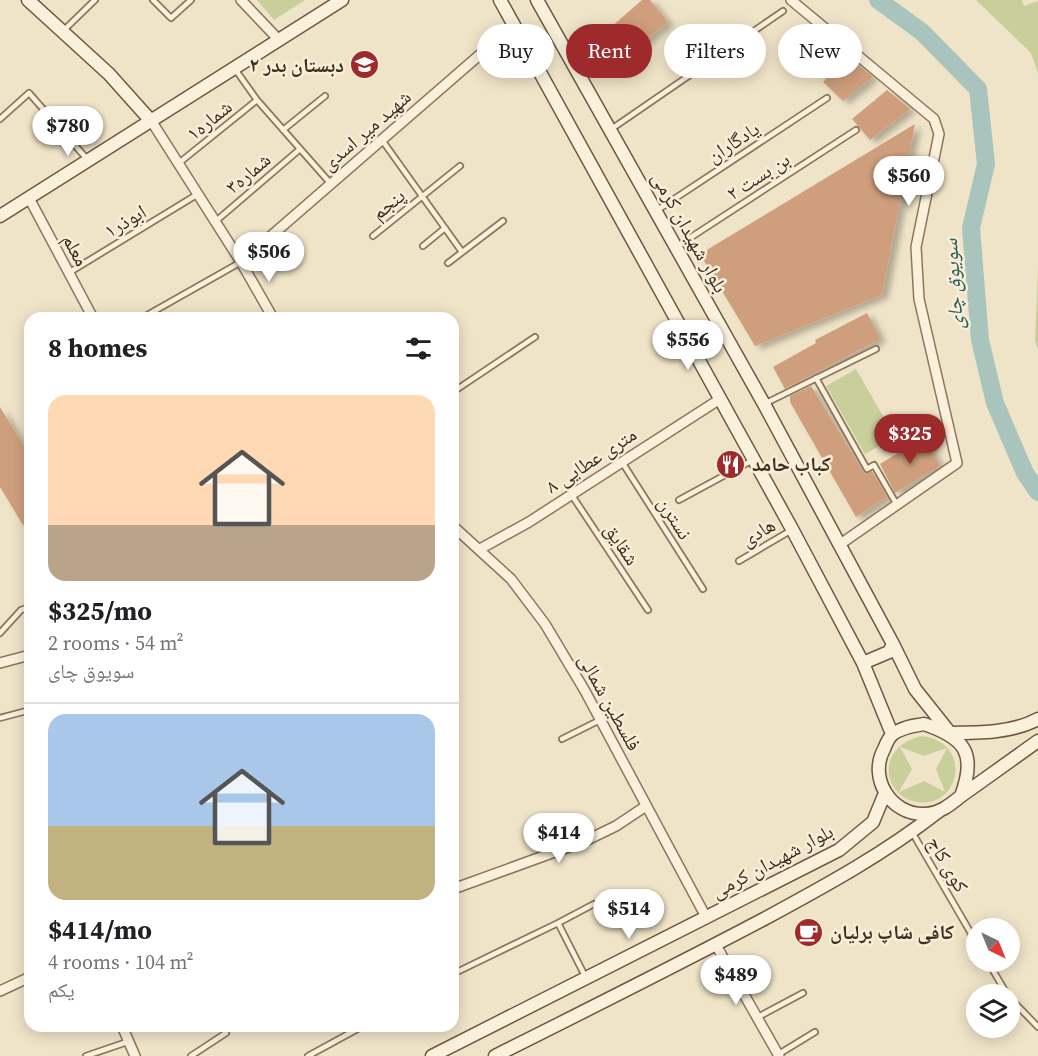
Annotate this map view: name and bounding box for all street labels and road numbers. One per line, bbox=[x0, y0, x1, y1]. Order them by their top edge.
street label: شهید میر اسدی bbox=[315, 83, 417, 177]
street label: شماره۱ bbox=[180, 93, 238, 147]
street label: یادگاران bbox=[701, 115, 765, 169]
street label: بن بست ۲ bbox=[721, 145, 795, 207]
street label: شماره۳ bbox=[219, 146, 277, 200]
street label: بلوار شهیدان کرمی bbox=[645, 166, 735, 298]
street label: پنجم bbox=[365, 182, 411, 226]
street label: ابوذر۱ bbox=[99, 198, 151, 244]
street label: معلم bbox=[56, 229, 96, 271]
street label: ۸ متری عطایی bbox=[540, 420, 642, 500]
street label: نسترن bbox=[651, 491, 699, 545]
street label: هادی bbox=[735, 511, 781, 553]
street label: شقایق bbox=[598, 517, 646, 571]
street label: فلسطین شمالی bbox=[572, 648, 648, 756]
street label: بلوار شهیدان کرمی bbox=[706, 817, 838, 905]
street label: کوی کاج bbox=[921, 831, 975, 897]

